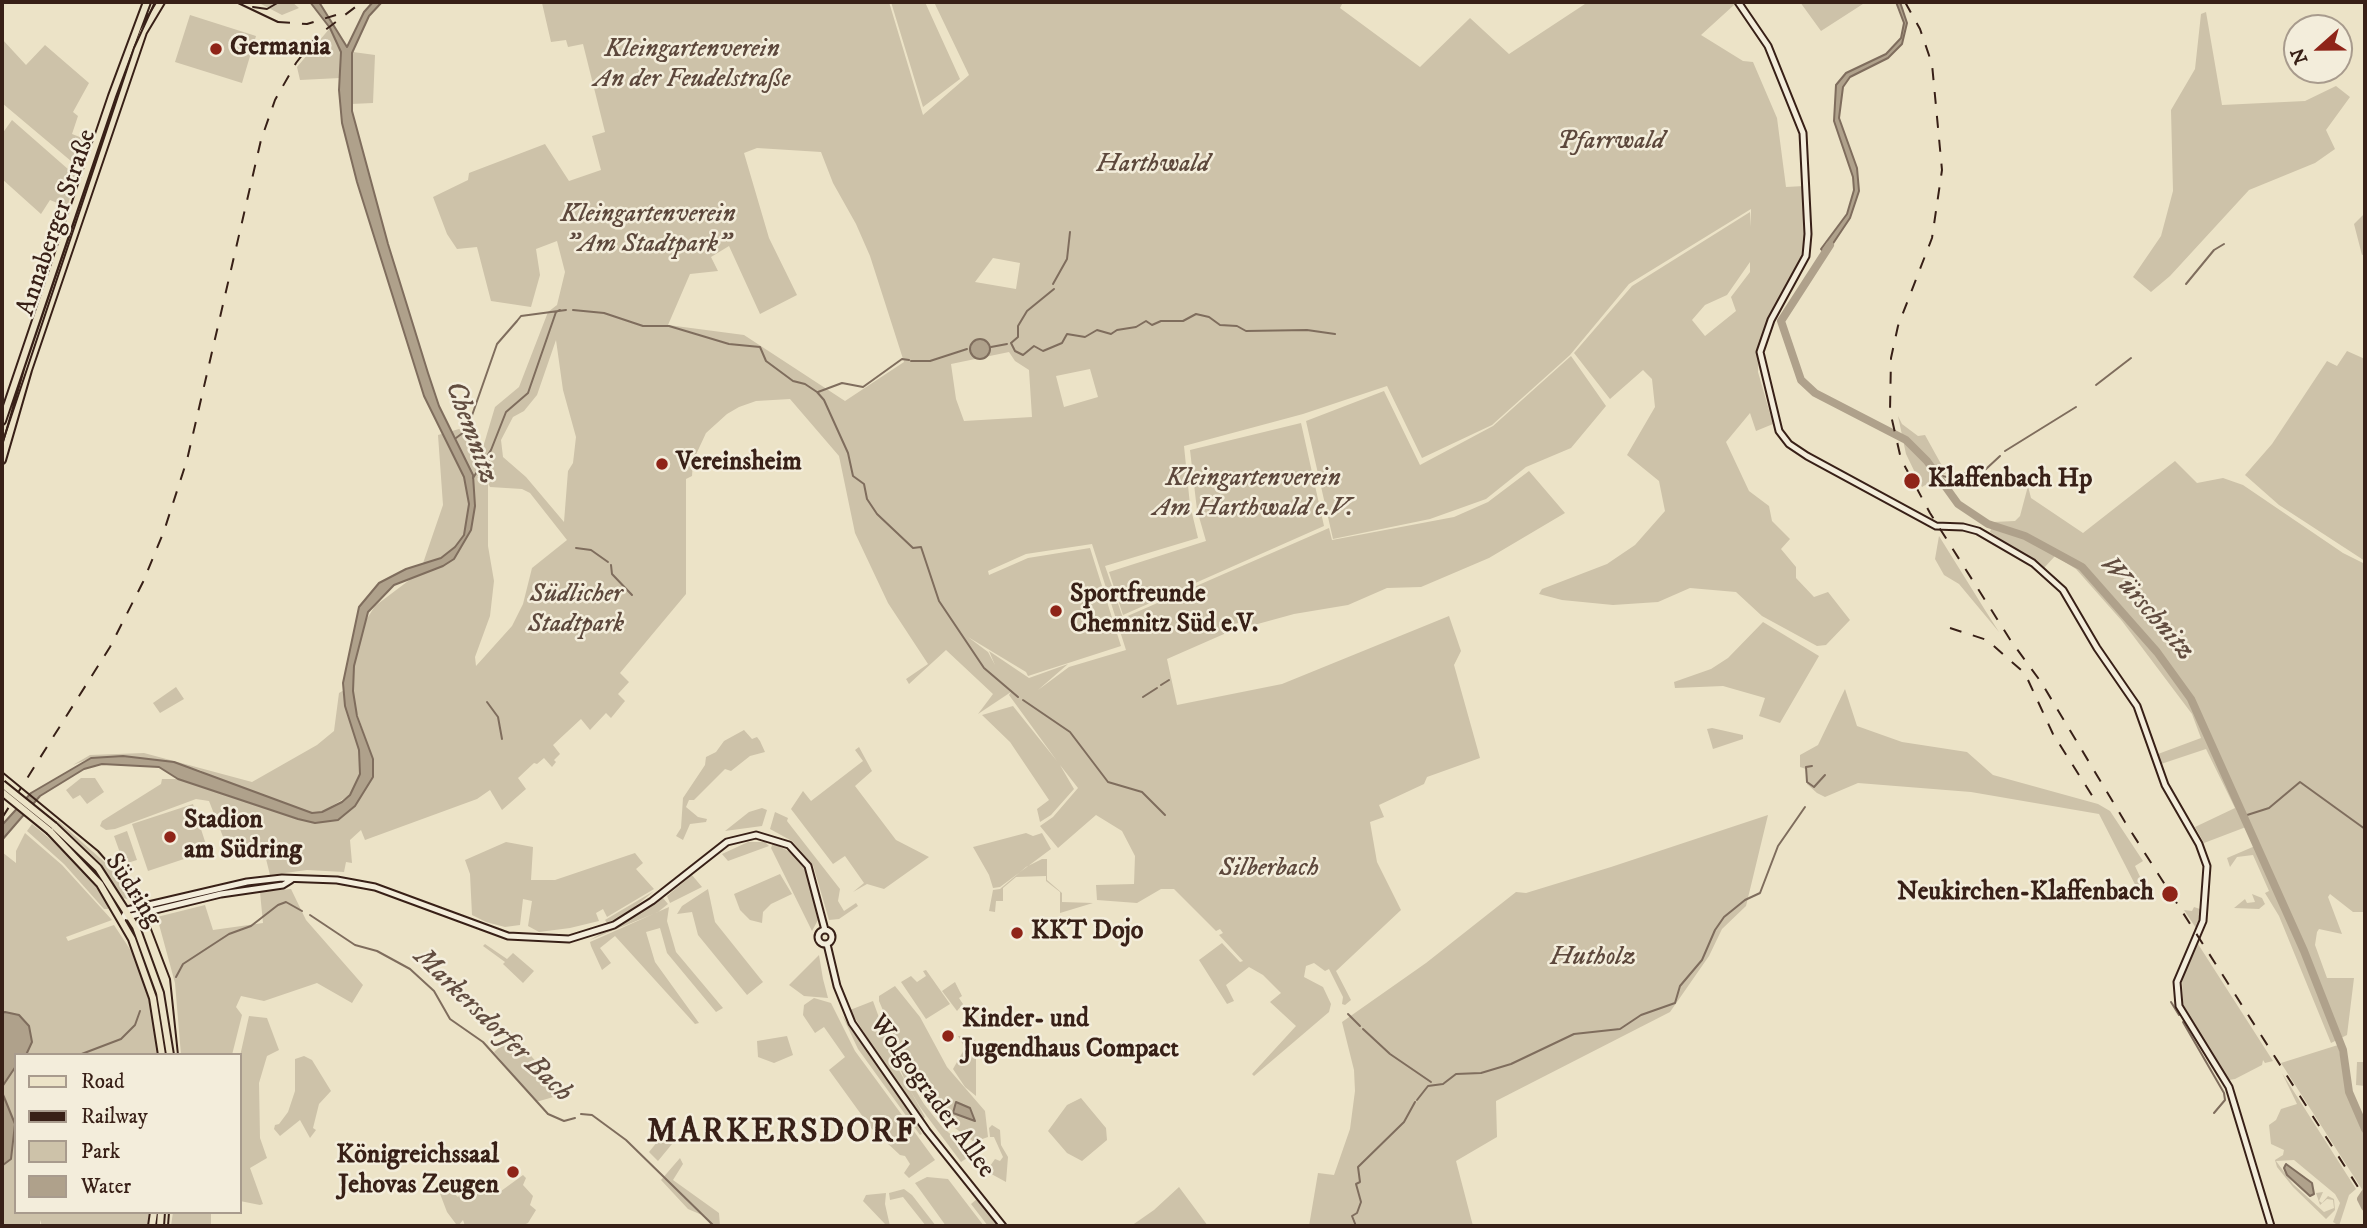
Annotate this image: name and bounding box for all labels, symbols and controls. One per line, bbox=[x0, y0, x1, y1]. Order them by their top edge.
north arrow bbox=[2283, 14, 2353, 84]
place label: Germania bbox=[230, 33, 331, 65]
park label: Kleingartenverein An der Feudelstraße bbox=[594, 35, 790, 96]
marker: Germania bbox=[208, 41, 224, 57]
text: N bbox=[2286, 45, 2313, 67]
street label: Annaberger Straße bbox=[11, 126, 105, 320]
park label: Pfarrwald bbox=[1557, 127, 1665, 159]
park label: Harthwald bbox=[1096, 150, 1210, 182]
park label: Kleingartenverein "Am Stadtpark" bbox=[560, 200, 736, 262]
water label: Chemnitz bbox=[436, 377, 504, 489]
place label: Vereinsheim bbox=[676, 448, 802, 480]
marker: Vereinsheim bbox=[654, 456, 670, 472]
park label: Kleingartenverein Am Harthwald e.V. bbox=[1153, 464, 1353, 526]
place label: Klaffenbach Hp bbox=[1928, 465, 2092, 497]
marker: Klaffenbach Hp bbox=[1902, 471, 1922, 491]
water label: Würschnitz bbox=[2091, 549, 2201, 669]
park label: Südlicher Stadtpark bbox=[528, 580, 624, 642]
place label: Sportfreunde Chemnitz Süd e.V. bbox=[1070, 580, 1258, 642]
marker: Sportfreunde Chemnitz Süd e.V. bbox=[1048, 603, 1064, 619]
place label: Stadion am Südring bbox=[184, 806, 302, 868]
marker: Stadion am Südring bbox=[162, 829, 178, 845]
street label: Südring bbox=[97, 848, 167, 934]
park label: Silberbach bbox=[1219, 854, 1319, 886]
place label: Neukirchen-Klaffenbach bbox=[1897, 878, 2154, 910]
marker: Neukirchen-Klaffenbach bbox=[2160, 884, 2180, 904]
place label: KKT Dojo bbox=[1031, 917, 1143, 949]
marker: KKT Dojo bbox=[1009, 925, 1025, 941]
water label: Markersdorfer Bach bbox=[405, 942, 579, 1110]
park label: Hutholz bbox=[1550, 943, 1636, 975]
place label: Kinder- und Jugendhaus Compact bbox=[962, 1005, 1179, 1066]
street label: Wolgograder Allee bbox=[861, 1009, 1001, 1185]
marker: Kinder- und Jugendhaus Compact bbox=[940, 1028, 956, 1044]
legend bbox=[14, 1053, 242, 1214]
text: Road bbox=[81, 1069, 125, 1095]
text: Railway bbox=[81, 1104, 148, 1130]
district label: MARKERSDORF bbox=[648, 1114, 916, 1154]
text: Park bbox=[81, 1139, 120, 1165]
place label: Königreichssaal Jehovas Zeugen bbox=[336, 1141, 499, 1202]
marker: Königreichssaal Jehovas Zeugen bbox=[505, 1164, 521, 1180]
text: Water bbox=[81, 1174, 131, 1200]

